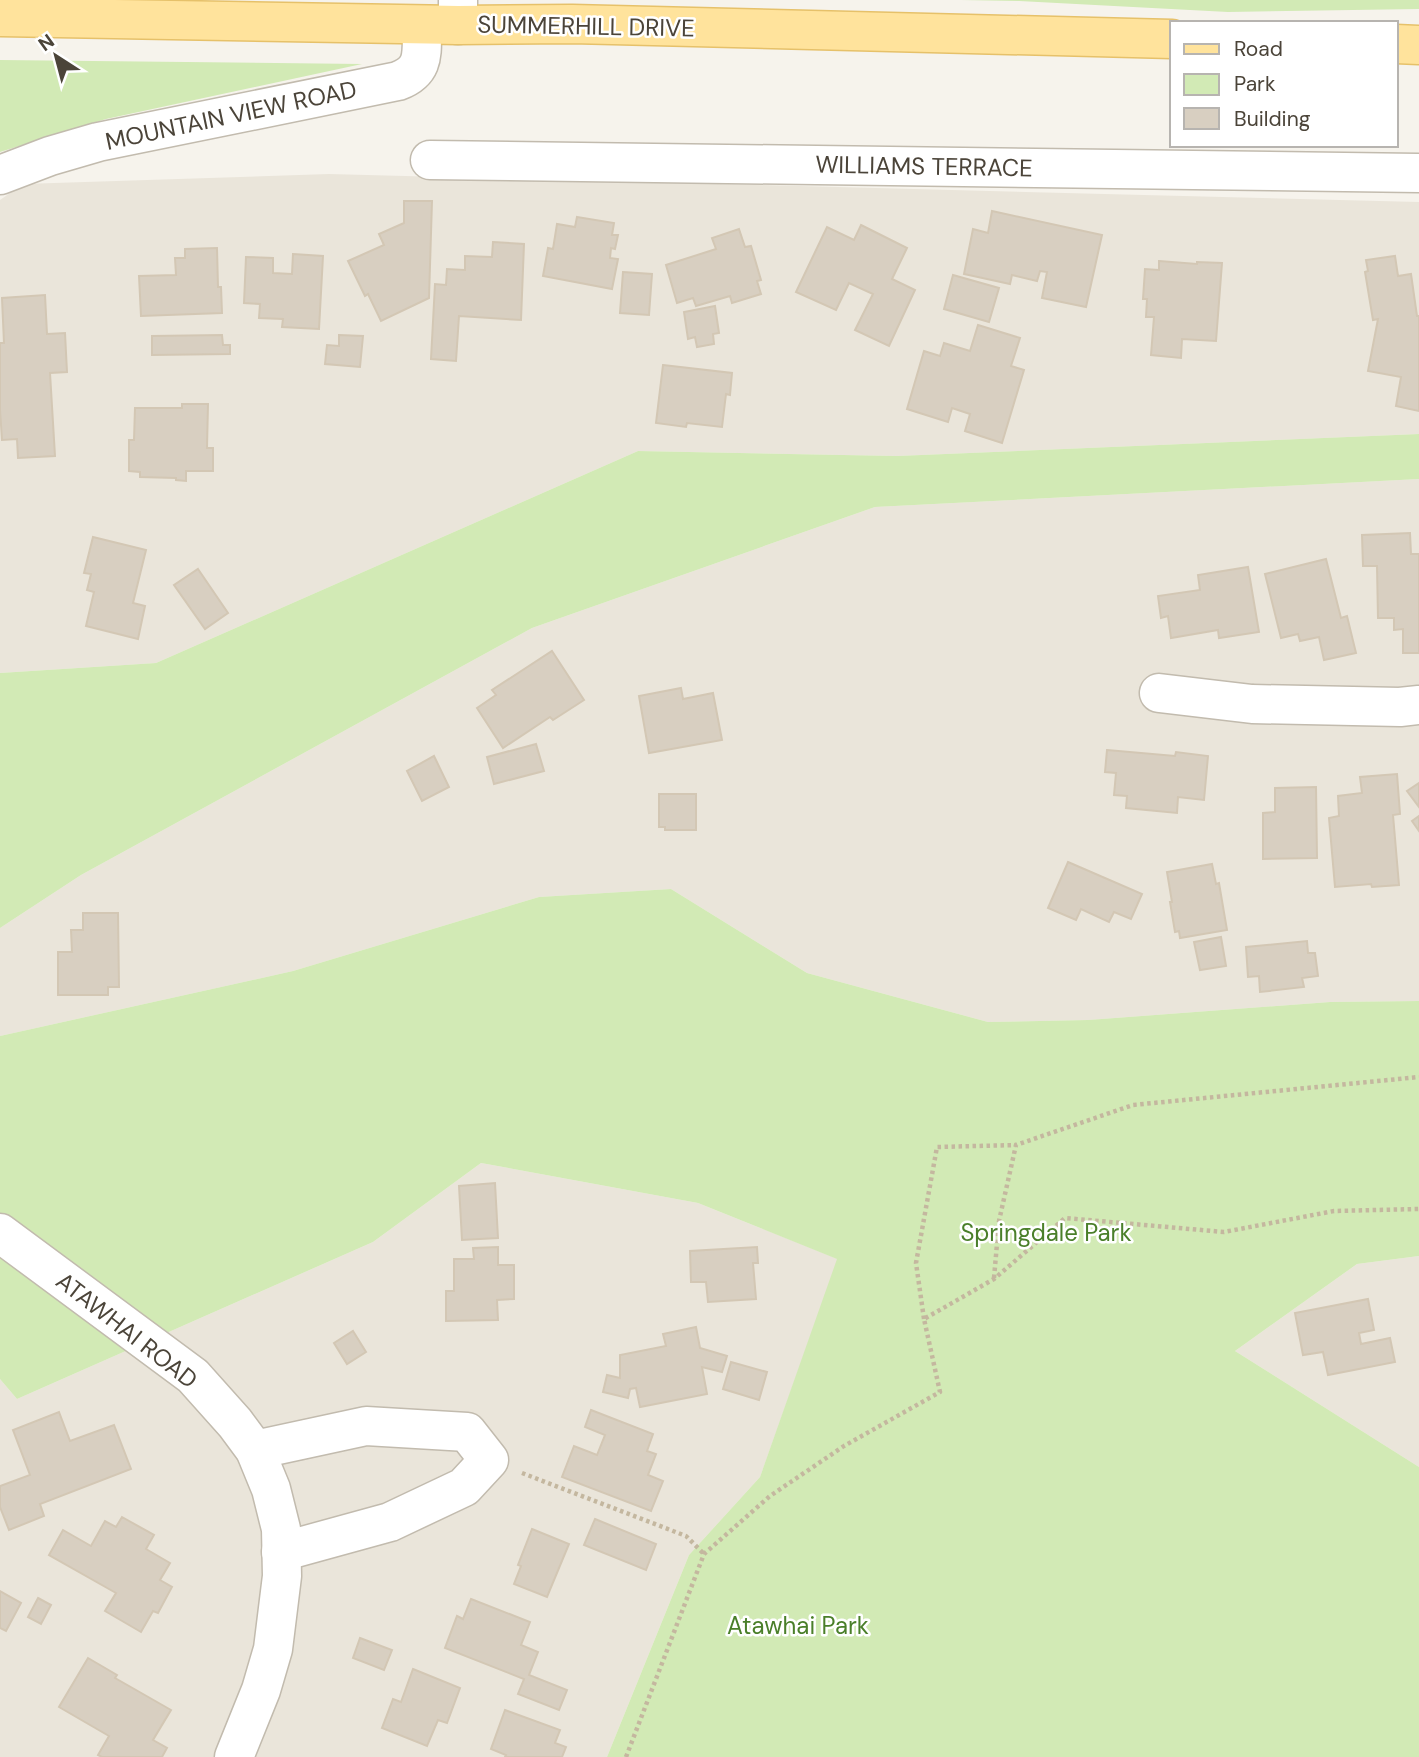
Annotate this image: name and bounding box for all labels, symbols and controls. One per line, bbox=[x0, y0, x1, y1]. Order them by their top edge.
street label: SUMMERHILL DRIVE bbox=[477, 9, 695, 43]
north arrow bbox=[21, 21, 91, 91]
legend bbox=[1170, 21, 1398, 147]
text: N bbox=[33, 28, 59, 57]
text: Road bbox=[1234, 35, 1283, 63]
text: Park bbox=[1234, 70, 1276, 98]
street label: MOUNTAIN VIEW ROAD bbox=[103, 73, 359, 157]
text: Building bbox=[1234, 105, 1311, 133]
street label: WILLIAMS TERRACE bbox=[815, 149, 1033, 183]
park label: Springdale Park bbox=[960, 1217, 1132, 1248]
street label: ATAWHAI ROAD bbox=[50, 1265, 204, 1395]
park label: Atawhai Park bbox=[727, 1610, 869, 1641]

